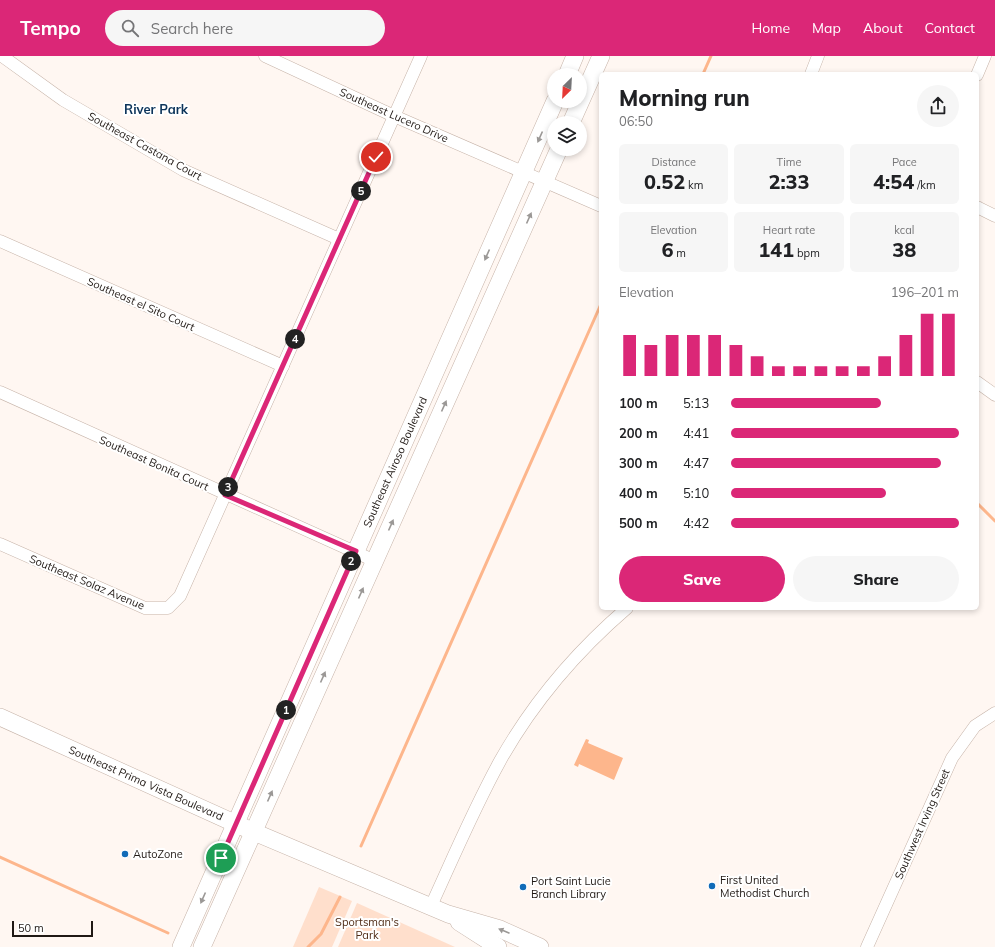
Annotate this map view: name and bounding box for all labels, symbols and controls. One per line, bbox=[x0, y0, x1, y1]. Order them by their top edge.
search box bbox=[105, 10, 385, 46]
text: Tempo bbox=[20, 16, 81, 40]
icon: search bbox=[119, 17, 141, 39]
text: Search here bbox=[151, 19, 233, 38]
text: Home bbox=[751, 19, 790, 37]
text: Map bbox=[812, 19, 841, 37]
text: About bbox=[863, 19, 903, 37]
text: Contact bbox=[925, 19, 975, 37]
north arrow bbox=[547, 68, 587, 108]
map controls bbox=[547, 68, 587, 156]
text: Morning run bbox=[619, 84, 750, 112]
street label: Southeast Lucero Drive bbox=[337, 85, 451, 145]
button: share bbox=[917, 85, 959, 127]
district label: River Park bbox=[124, 101, 189, 117]
street label: Southeast Castana Court bbox=[86, 109, 205, 183]
text: 06:50 bbox=[619, 113, 653, 129]
button: layers bbox=[547, 116, 587, 156]
one-way arrow bbox=[537, 131, 543, 142]
pin bbox=[359, 140, 393, 174]
icon: check bbox=[365, 146, 387, 168]
text: Distance bbox=[651, 155, 696, 169]
text: Time bbox=[777, 155, 801, 169]
text: Pace bbox=[892, 155, 917, 169]
text: 0.52 bbox=[644, 169, 685, 194]
text: 2:33 bbox=[768, 169, 810, 194]
text: 4:54 bbox=[873, 169, 914, 194]
text: km bbox=[685, 178, 703, 192]
text: /km bbox=[914, 178, 936, 192]
pin: 5 bbox=[351, 181, 371, 201]
text: 5 bbox=[358, 184, 364, 198]
one-way arrow bbox=[526, 212, 532, 224]
text: Elevation bbox=[650, 223, 697, 237]
text: Heart rate bbox=[763, 223, 815, 237]
text: kcal bbox=[894, 223, 914, 237]
text: 6 bbox=[661, 237, 673, 262]
text: 141 bbox=[758, 237, 794, 262]
text: 38 bbox=[892, 237, 916, 262]
text: m bbox=[673, 246, 686, 260]
text: bpm bbox=[794, 246, 820, 260]
one-way arrow bbox=[484, 250, 490, 261]
street label: Southeast el Sito Court bbox=[85, 274, 197, 334]
text: Elevation bbox=[619, 284, 674, 300]
text: 196–201 m bbox=[891, 284, 959, 300]
pin: 4 bbox=[285, 329, 305, 349]
text: 4 bbox=[292, 332, 298, 346]
street label: Southeast Airoso Boulevard bbox=[360, 395, 430, 529]
text: 100 m bbox=[619, 395, 658, 411]
text: 5:13 bbox=[683, 395, 709, 411]
one-way arrow bbox=[442, 400, 448, 412]
text: 200 m bbox=[619, 425, 658, 441]
text: 4:41 bbox=[683, 425, 709, 441]
street label: Southeast Bonita Court bbox=[97, 432, 211, 494]
text: 300 m bbox=[619, 455, 658, 471]
text: 4:47 bbox=[683, 455, 709, 471]
pin: 3 bbox=[218, 477, 238, 497]
text: 3 bbox=[225, 480, 231, 494]
text: 400 m bbox=[619, 485, 658, 501]
text: 5:10 bbox=[683, 485, 709, 501]
text: 500 m bbox=[619, 515, 658, 531]
text: 4:42 bbox=[683, 515, 709, 531]
one-way arrow bbox=[388, 519, 394, 531]
street label: Southeast Solaz Avenue bbox=[27, 551, 147, 613]
pin: 2 bbox=[341, 551, 361, 571]
text: 2 bbox=[348, 554, 354, 568]
button: Save bbox=[619, 556, 785, 602]
button: Share bbox=[793, 556, 959, 602]
one-way arrow bbox=[358, 588, 364, 599]
one-way arrow bbox=[320, 672, 326, 683]
pin: 1 bbox=[276, 700, 296, 720]
text: 1 bbox=[283, 703, 289, 717]
street label: Southeast Prima Vista Boulevard bbox=[67, 742, 225, 824]
street label: Southwest Irving Street bbox=[891, 767, 953, 881]
one-way arrow bbox=[267, 790, 273, 802]
pin bbox=[204, 841, 238, 875]
place label: AutoZone bbox=[133, 847, 183, 861]
icon: arrive bbox=[210, 847, 232, 869]
marker: AutoZone bbox=[120, 849, 130, 859]
place label: First United Methodist Church bbox=[720, 873, 809, 900]
place label: Port Saint Lucie Branch Library bbox=[531, 874, 611, 901]
marker: First United Methodist Church bbox=[707, 881, 717, 891]
marker: Port Saint Lucie Branch Library bbox=[518, 882, 528, 892]
one-way arrow bbox=[200, 892, 206, 903]
park label: Sportsman's Park bbox=[335, 915, 399, 942]
scale bar bbox=[12, 919, 93, 938]
text: 50 m bbox=[18, 921, 44, 935]
one-way arrow bbox=[498, 928, 510, 934]

